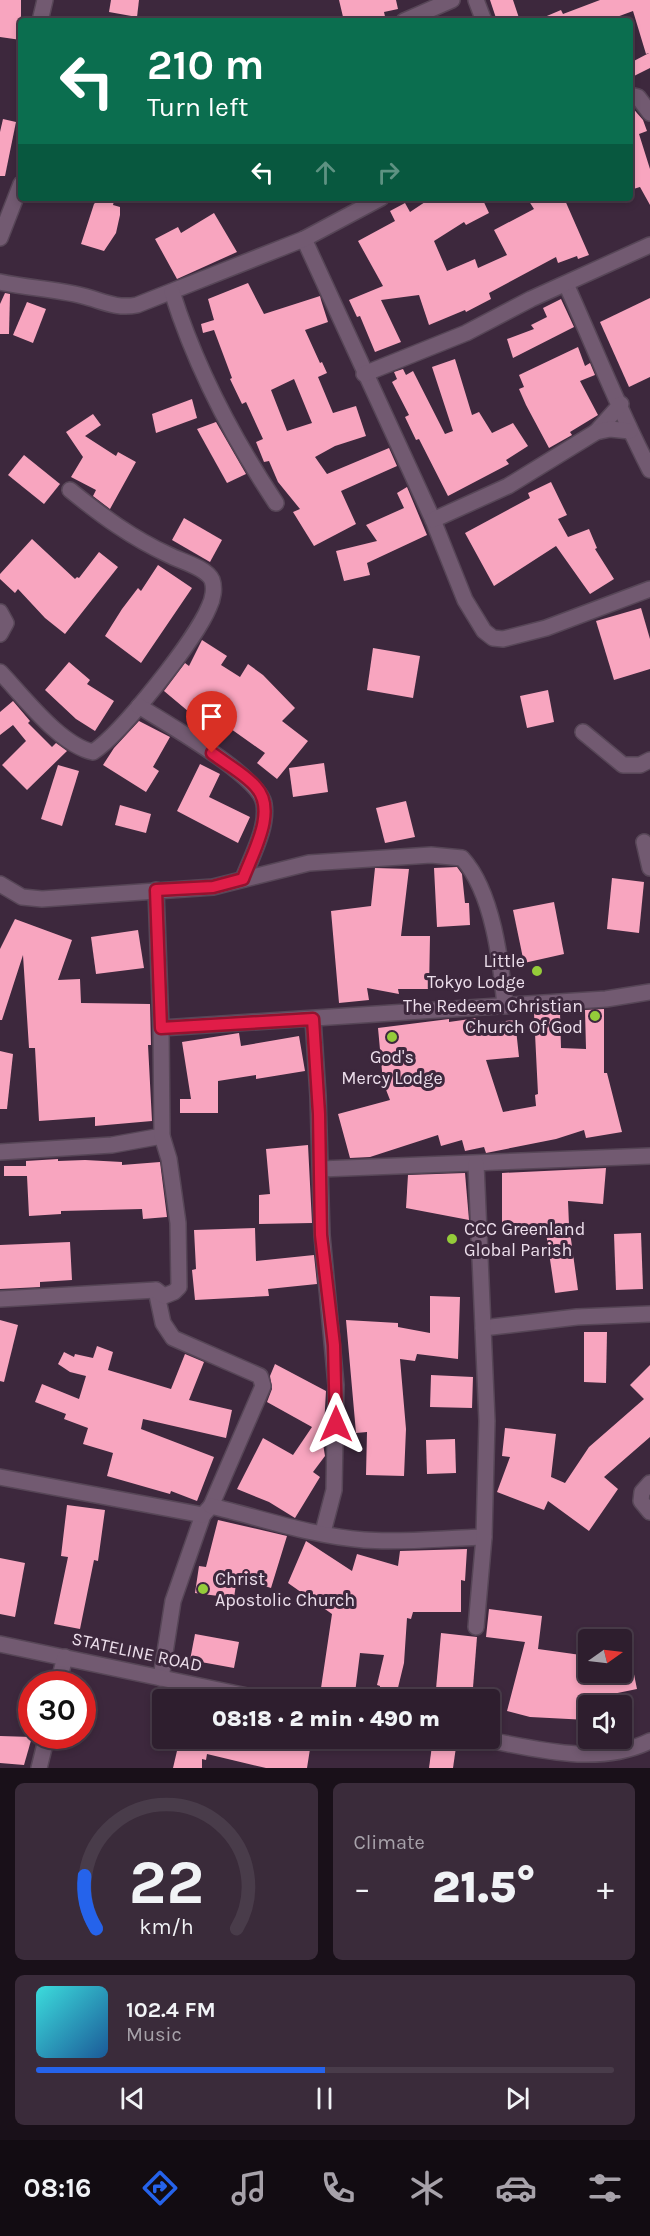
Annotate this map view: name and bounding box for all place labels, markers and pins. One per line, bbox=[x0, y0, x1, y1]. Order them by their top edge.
pin bbox=[186, 691, 237, 753]
place label: Little Tokyo Lodge bbox=[427, 950, 525, 993]
marker: Little Tokyo Lodge bbox=[530, 964, 544, 978]
place label: The Redeem Christian Church Of God bbox=[403, 995, 583, 1038]
marker: The Redeem Christian Church Of God bbox=[588, 1009, 602, 1023]
marker: God's Mercy Lodge bbox=[385, 1030, 399, 1044]
place label: God's Mercy Lodge bbox=[341, 1046, 443, 1089]
place label: CCC Greenland Global Parish bbox=[464, 1218, 585, 1261]
marker: CCC Greenland Global Parish bbox=[445, 1232, 459, 1246]
place label: Christ Apostolic Church bbox=[215, 1568, 355, 1611]
marker: Christ Apostolic Church bbox=[196, 1582, 210, 1596]

